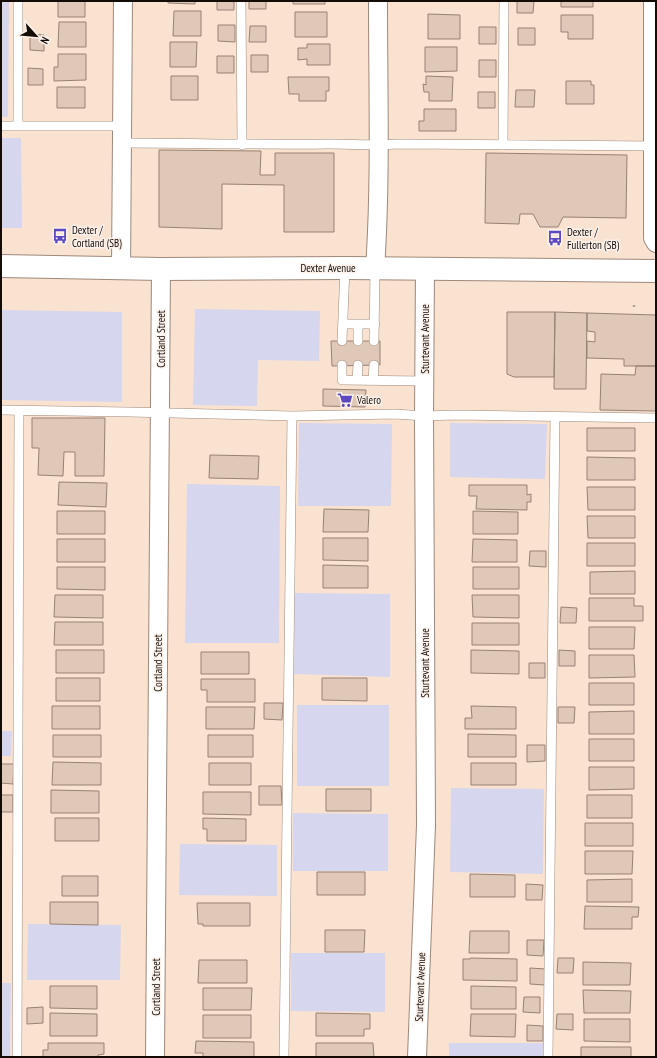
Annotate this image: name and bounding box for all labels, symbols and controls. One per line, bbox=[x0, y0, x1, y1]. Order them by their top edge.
north arrow bbox=[16, 16, 56, 56]
text: N bbox=[37, 35, 52, 46]
place label: Dexter / Cortland (SB) bbox=[72, 223, 122, 250]
place label: Dexter / Fullerton (SB) bbox=[567, 225, 620, 252]
bus stop icon: Dexter / Cortland (SB) bbox=[51, 227, 69, 245]
bus stop icon: Dexter / Fullerton (SB) bbox=[546, 229, 564, 247]
street label: Dexter Avenue bbox=[301, 261, 356, 275]
street label: Sturtevant Avenue bbox=[418, 304, 432, 374]
street label: Cortland Street bbox=[154, 310, 168, 368]
supermarket icon: Valero bbox=[336, 391, 354, 409]
place label: Valero bbox=[356, 393, 381, 407]
street label: Sturtevant Avenue bbox=[418, 628, 432, 698]
street label: Cortland Street bbox=[151, 634, 165, 692]
street label: Sturtevant Avenue bbox=[412, 952, 428, 1022]
street label: Cortland Street bbox=[149, 958, 163, 1016]

